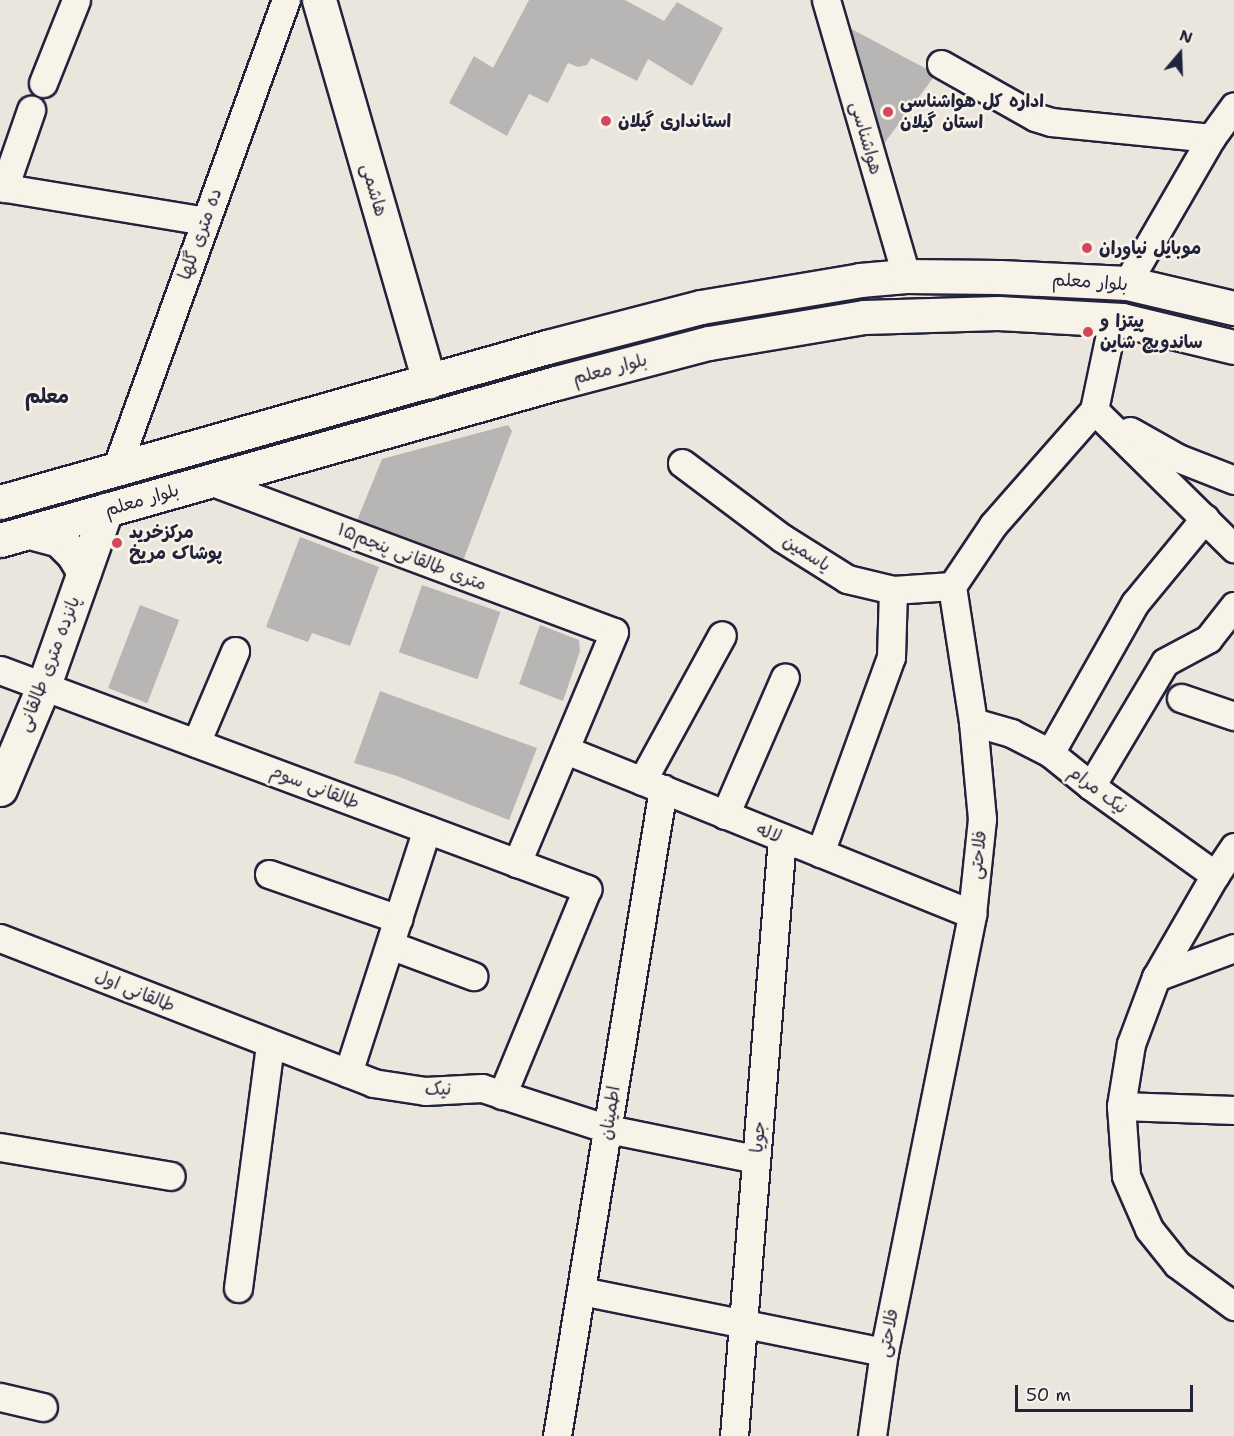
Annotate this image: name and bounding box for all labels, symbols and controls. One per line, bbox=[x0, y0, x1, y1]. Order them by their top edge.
north arrow bbox=[1150, 24, 1210, 84]
text: N bbox=[1177, 25, 1195, 49]
place label: اداره کل هواشناسی استان گیلان bbox=[900, 91, 1044, 134]
street label: هواشناسی bbox=[845, 99, 887, 177]
marker: اداره کل هواشناسی استان گیلان bbox=[881, 105, 895, 119]
place label: استانداری گیلان bbox=[618, 110, 731, 132]
marker: استانداری گیلان bbox=[599, 114, 613, 128]
street label: هاشمی bbox=[356, 161, 392, 219]
street label: ده متری گلها bbox=[173, 185, 227, 283]
place label: موبایل نیاوران bbox=[1099, 237, 1201, 259]
marker: موبایل نیاوران bbox=[1080, 241, 1094, 255]
street label: بلوار معلم bbox=[1051, 269, 1129, 295]
place label: پیتزا و ساندویچ شاین bbox=[1100, 311, 1203, 354]
marker: پیتزا و ساندویچ شاین bbox=[1081, 325, 1095, 339]
street label: بلوار معلم bbox=[570, 349, 650, 389]
district label: معلم bbox=[25, 384, 69, 408]
street label: بلوار معلم bbox=[102, 479, 182, 521]
street label: ۱۵متری طالقانی پنجم bbox=[334, 519, 490, 595]
place label: مرکزخرید پوشاک مریخ bbox=[129, 522, 222, 564]
street label: یاسمین bbox=[779, 530, 835, 576]
marker: مرکزخرید پوشاک مریخ bbox=[110, 536, 124, 550]
street label: پانزده متری طالقانی bbox=[13, 593, 85, 735]
street label: طالقانی سوم bbox=[267, 760, 363, 814]
street label: نیک مرام bbox=[1065, 761, 1131, 819]
street label: لاله bbox=[753, 818, 785, 848]
street label: فلاحتی bbox=[965, 830, 991, 880]
street label: طالقانی اول bbox=[92, 965, 178, 1017]
street label: نیک bbox=[425, 1078, 451, 1100]
street label: اطمینان bbox=[595, 1084, 625, 1142]
street label: جویا bbox=[746, 1120, 770, 1154]
street label: فلاحتی bbox=[873, 1307, 903, 1359]
scale bar bbox=[1018, 1373, 1196, 1411]
text: 50 m bbox=[1026, 1383, 1071, 1407]

